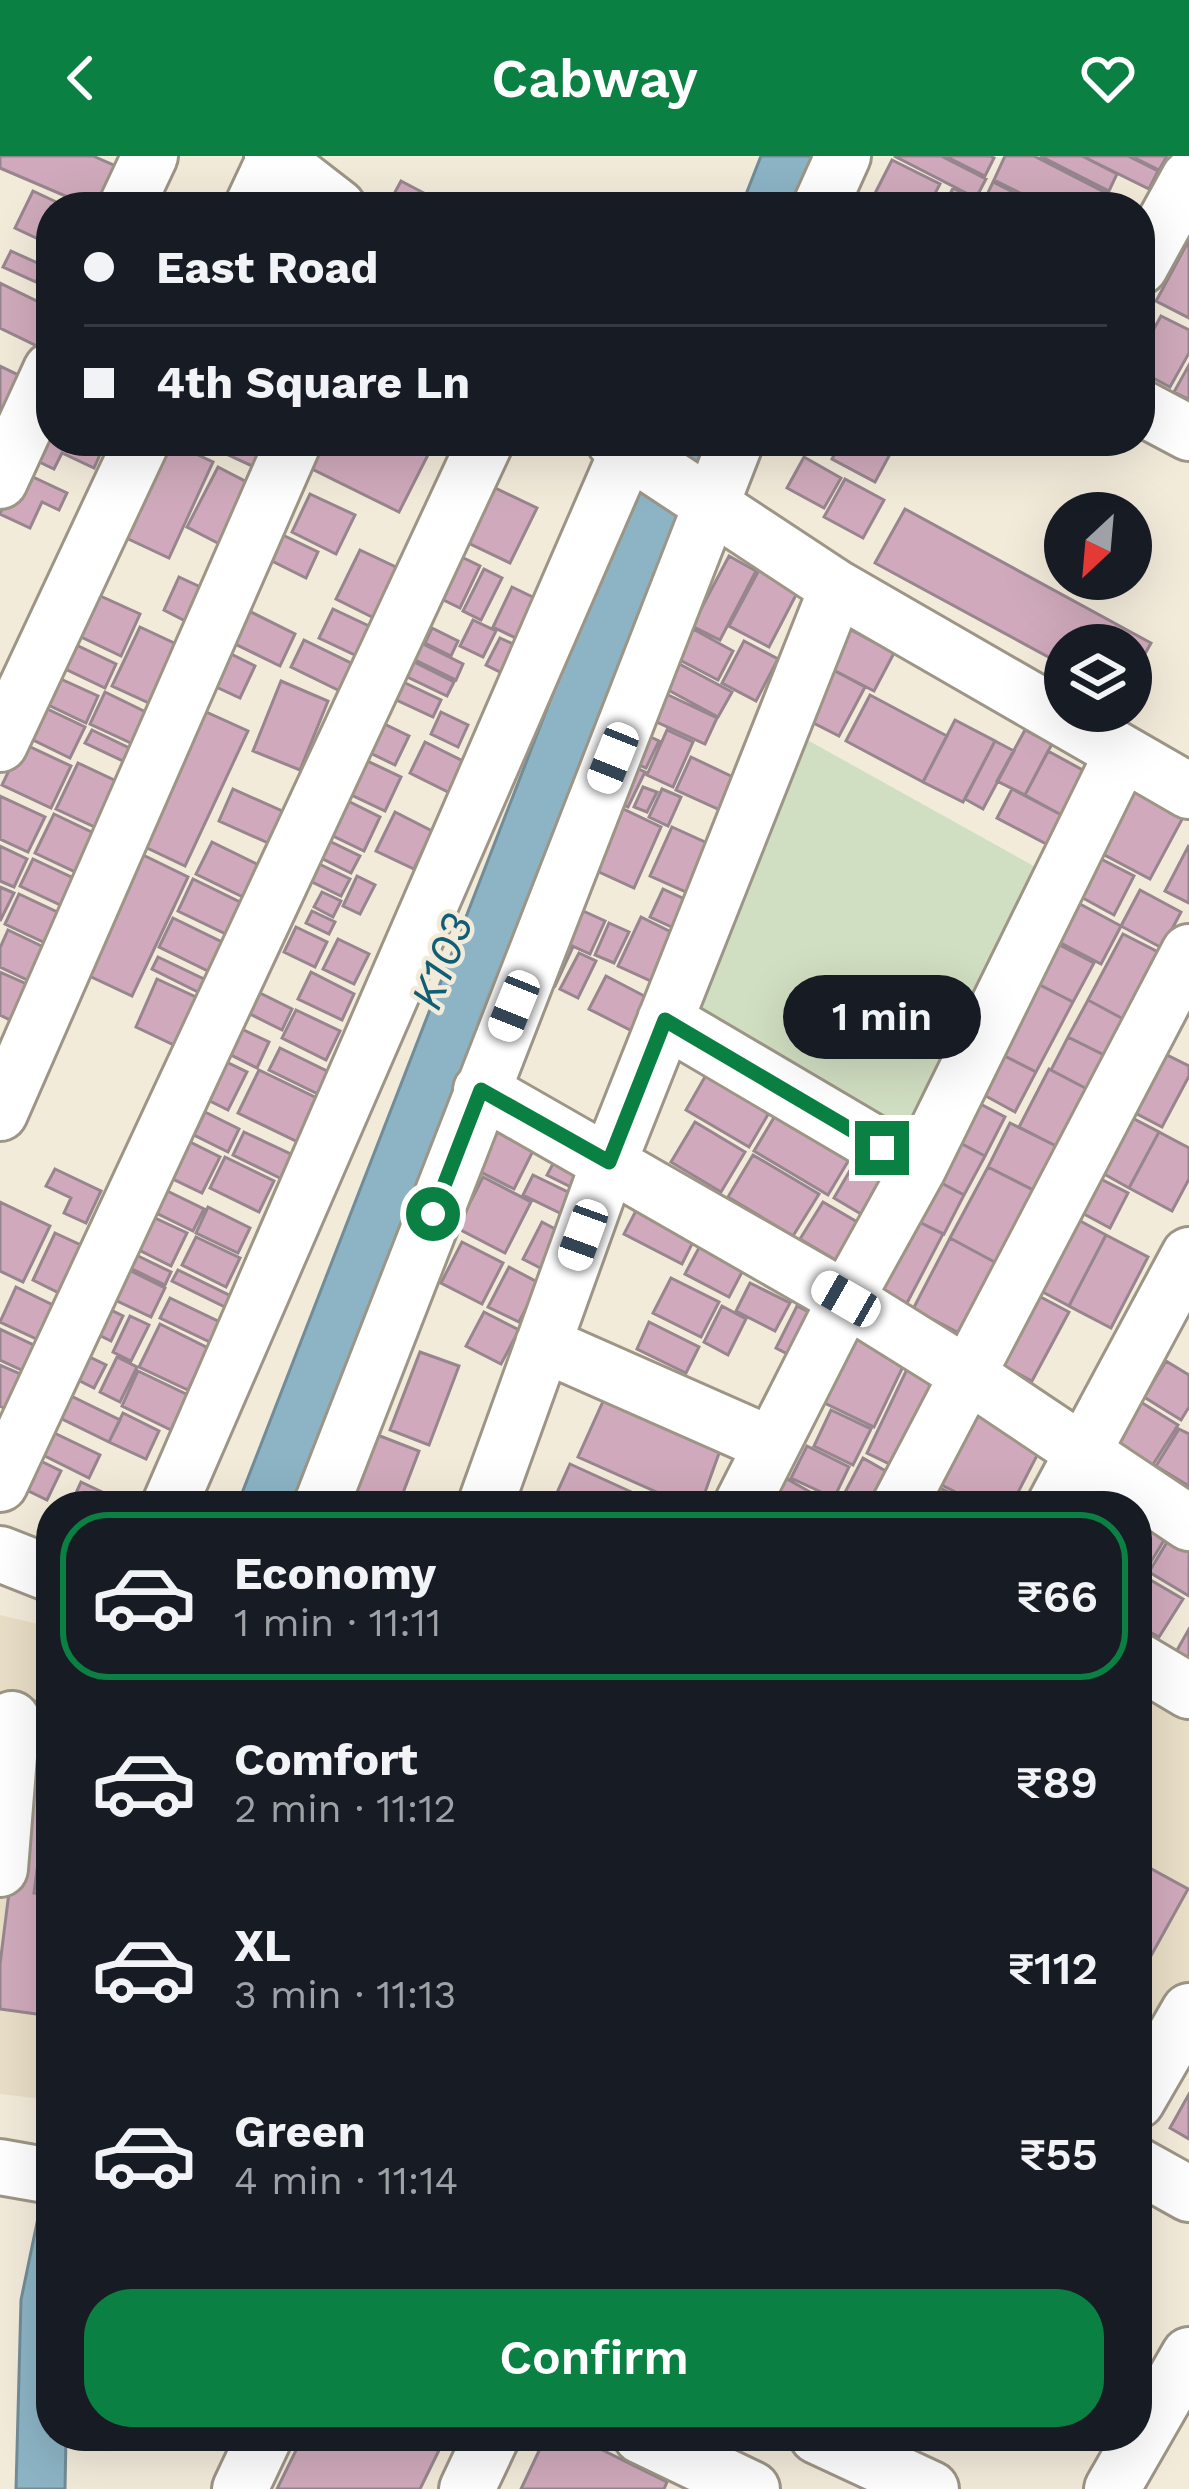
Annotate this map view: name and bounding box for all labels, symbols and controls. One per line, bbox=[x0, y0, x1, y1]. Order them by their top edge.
icon: back bbox=[48, 45, 114, 111]
icon: heart bbox=[1075, 45, 1141, 111]
text: Cabway bbox=[491, 47, 698, 110]
text: East Road bbox=[156, 241, 379, 294]
text: 4th Square Ln bbox=[156, 356, 470, 409]
north arrow bbox=[1044, 492, 1152, 600]
map controls bbox=[1044, 492, 1152, 732]
button: layers bbox=[1044, 624, 1152, 732]
car bbox=[583, 718, 643, 798]
water label: K103 bbox=[399, 906, 484, 1017]
car bbox=[484, 966, 544, 1046]
callout: 1 min bbox=[783, 974, 981, 1058]
text: 1 min bbox=[832, 994, 932, 1039]
route end bbox=[855, 1121, 909, 1175]
route start bbox=[406, 1187, 460, 1241]
car bbox=[554, 1195, 612, 1275]
car bbox=[806, 1265, 886, 1333]
icon: car bbox=[90, 1542, 198, 1650]
text: Economy bbox=[234, 1547, 436, 1600]
text: ₹66 bbox=[1017, 1570, 1098, 1623]
text: 1 min · 11:11 bbox=[234, 1600, 441, 1645]
icon: car bbox=[90, 1728, 198, 1836]
text: Comfort bbox=[234, 1733, 418, 1786]
text: ₹89 bbox=[1016, 1756, 1098, 1809]
text: 2 min · 11:12 bbox=[234, 1786, 456, 1831]
icon: car bbox=[90, 1914, 198, 2022]
text: XL bbox=[234, 1919, 291, 1972]
text: ₹112 bbox=[1008, 1942, 1098, 1995]
text: 3 min · 11:13 bbox=[234, 1972, 456, 2017]
icon: car bbox=[90, 2100, 198, 2208]
text: Green bbox=[234, 2105, 366, 2158]
text: ₹55 bbox=[1019, 2128, 1098, 2181]
text: 4 min · 11:14 bbox=[234, 2158, 458, 2203]
button: Confirm bbox=[84, 2289, 1104, 2427]

